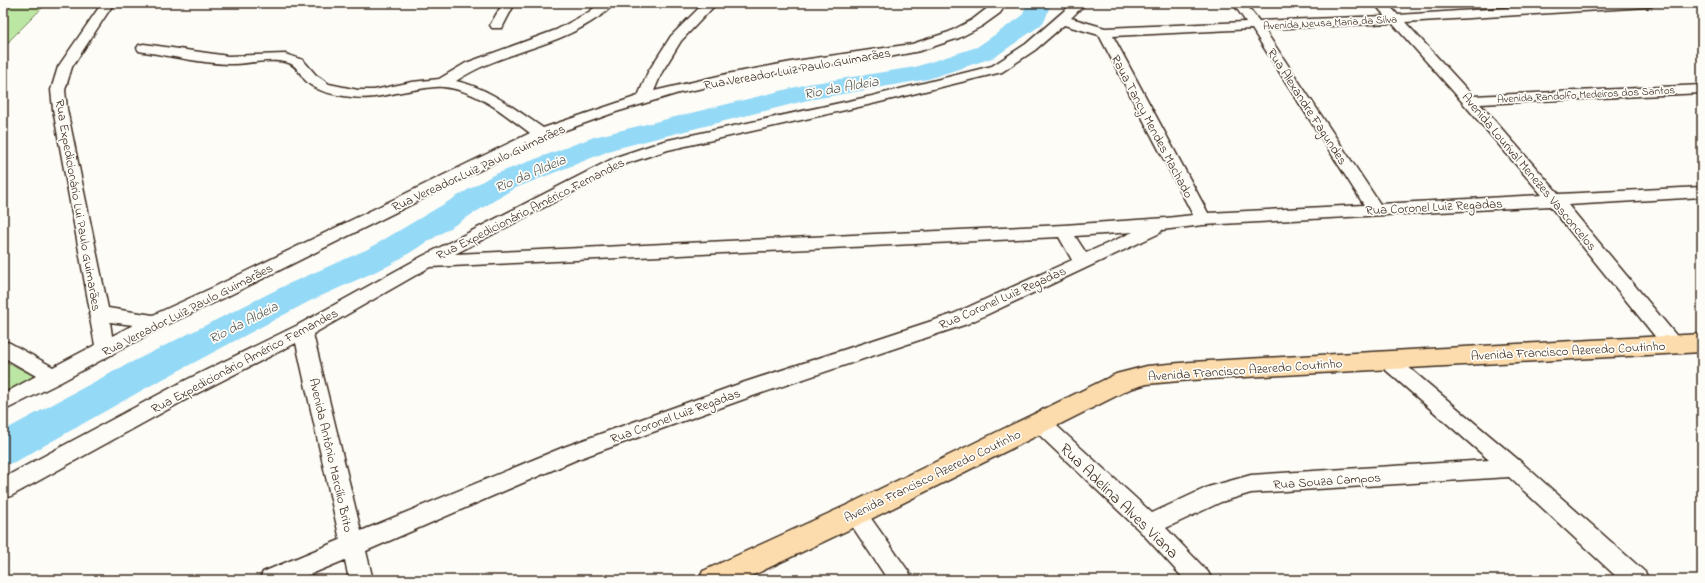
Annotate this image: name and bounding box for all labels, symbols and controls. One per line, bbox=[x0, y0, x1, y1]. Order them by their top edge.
street label: Avenida Neusa Maria da Silva bbox=[1263, 11, 1397, 34]
street label: Rua Vereador Luiz Paulo Guimarães bbox=[702, 44, 893, 95]
street label: Rua Alexandre Fagundes bbox=[1261, 45, 1352, 170]
street label: Raua Tancy Mendes Machado bbox=[1105, 52, 1198, 203]
water label: Rio da Aldeia bbox=[802, 72, 881, 105]
street label: Avenida Randolfo Medeiros dos Santos bbox=[1497, 82, 1676, 108]
street label: Avenida Lourival Menezes Vasconcelos bbox=[1457, 89, 1601, 255]
street label: Rua Expedicionário Lui Paulo Guimarães bbox=[50, 98, 106, 313]
street label: Rua Vereador Luiz Paulo Guimarães bbox=[389, 120, 569, 217]
water label: Rio da Aldeia bbox=[492, 150, 570, 199]
street label: Rua Expedicionário Américo Fernandes bbox=[433, 153, 629, 265]
street label: Rua Coronel Luiz Regadas bbox=[1365, 194, 1504, 222]
street label: Rua Vereador Luiz Paulo Guimarães bbox=[99, 259, 277, 362]
street label: Rua Coronel Luiz Regadas bbox=[936, 262, 1070, 336]
water label: Rio da Aldeia bbox=[205, 297, 282, 350]
street label: Rua Expedicionário Américo Fernandes bbox=[148, 304, 342, 419]
street label: Avenida Francisco Azeredo Coutinho bbox=[1470, 337, 1666, 366]
street label: Avenida Francisco Azeredo Coutinho bbox=[1147, 354, 1343, 387]
street label: Avenida Antônio Marcílio Brito bbox=[304, 376, 358, 535]
street label: Rua Coronel Luiz Regadas bbox=[608, 384, 744, 450]
street label: Avenida Francisco Azeredo Coutinho bbox=[841, 425, 1025, 528]
street label: Rua Adelina Alves Viana bbox=[1054, 438, 1184, 565]
street label: Rua Souza Campos bbox=[1273, 468, 1382, 495]

